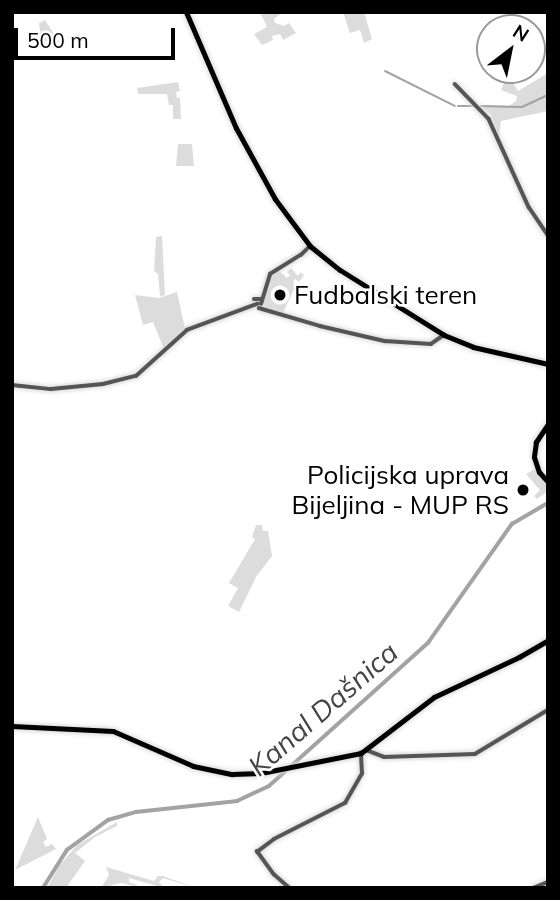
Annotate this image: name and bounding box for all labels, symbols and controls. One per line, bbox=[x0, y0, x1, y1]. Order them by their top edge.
scale bar bbox=[18, 14, 178, 58]
north arrow bbox=[476, 14, 546, 84]
text: N bbox=[509, 19, 534, 47]
text: 500 m bbox=[27, 27, 89, 53]
place label: Fudbalski teren bbox=[294, 279, 477, 311]
marker: Fudbalski teren bbox=[272, 287, 288, 303]
place label: Policijska uprava Bijeljina - MUP RS bbox=[292, 459, 509, 520]
marker: Policijska uprava Bijeljina - MUP RS bbox=[515, 482, 531, 498]
water label: Kanal Dašnica bbox=[241, 635, 405, 783]

